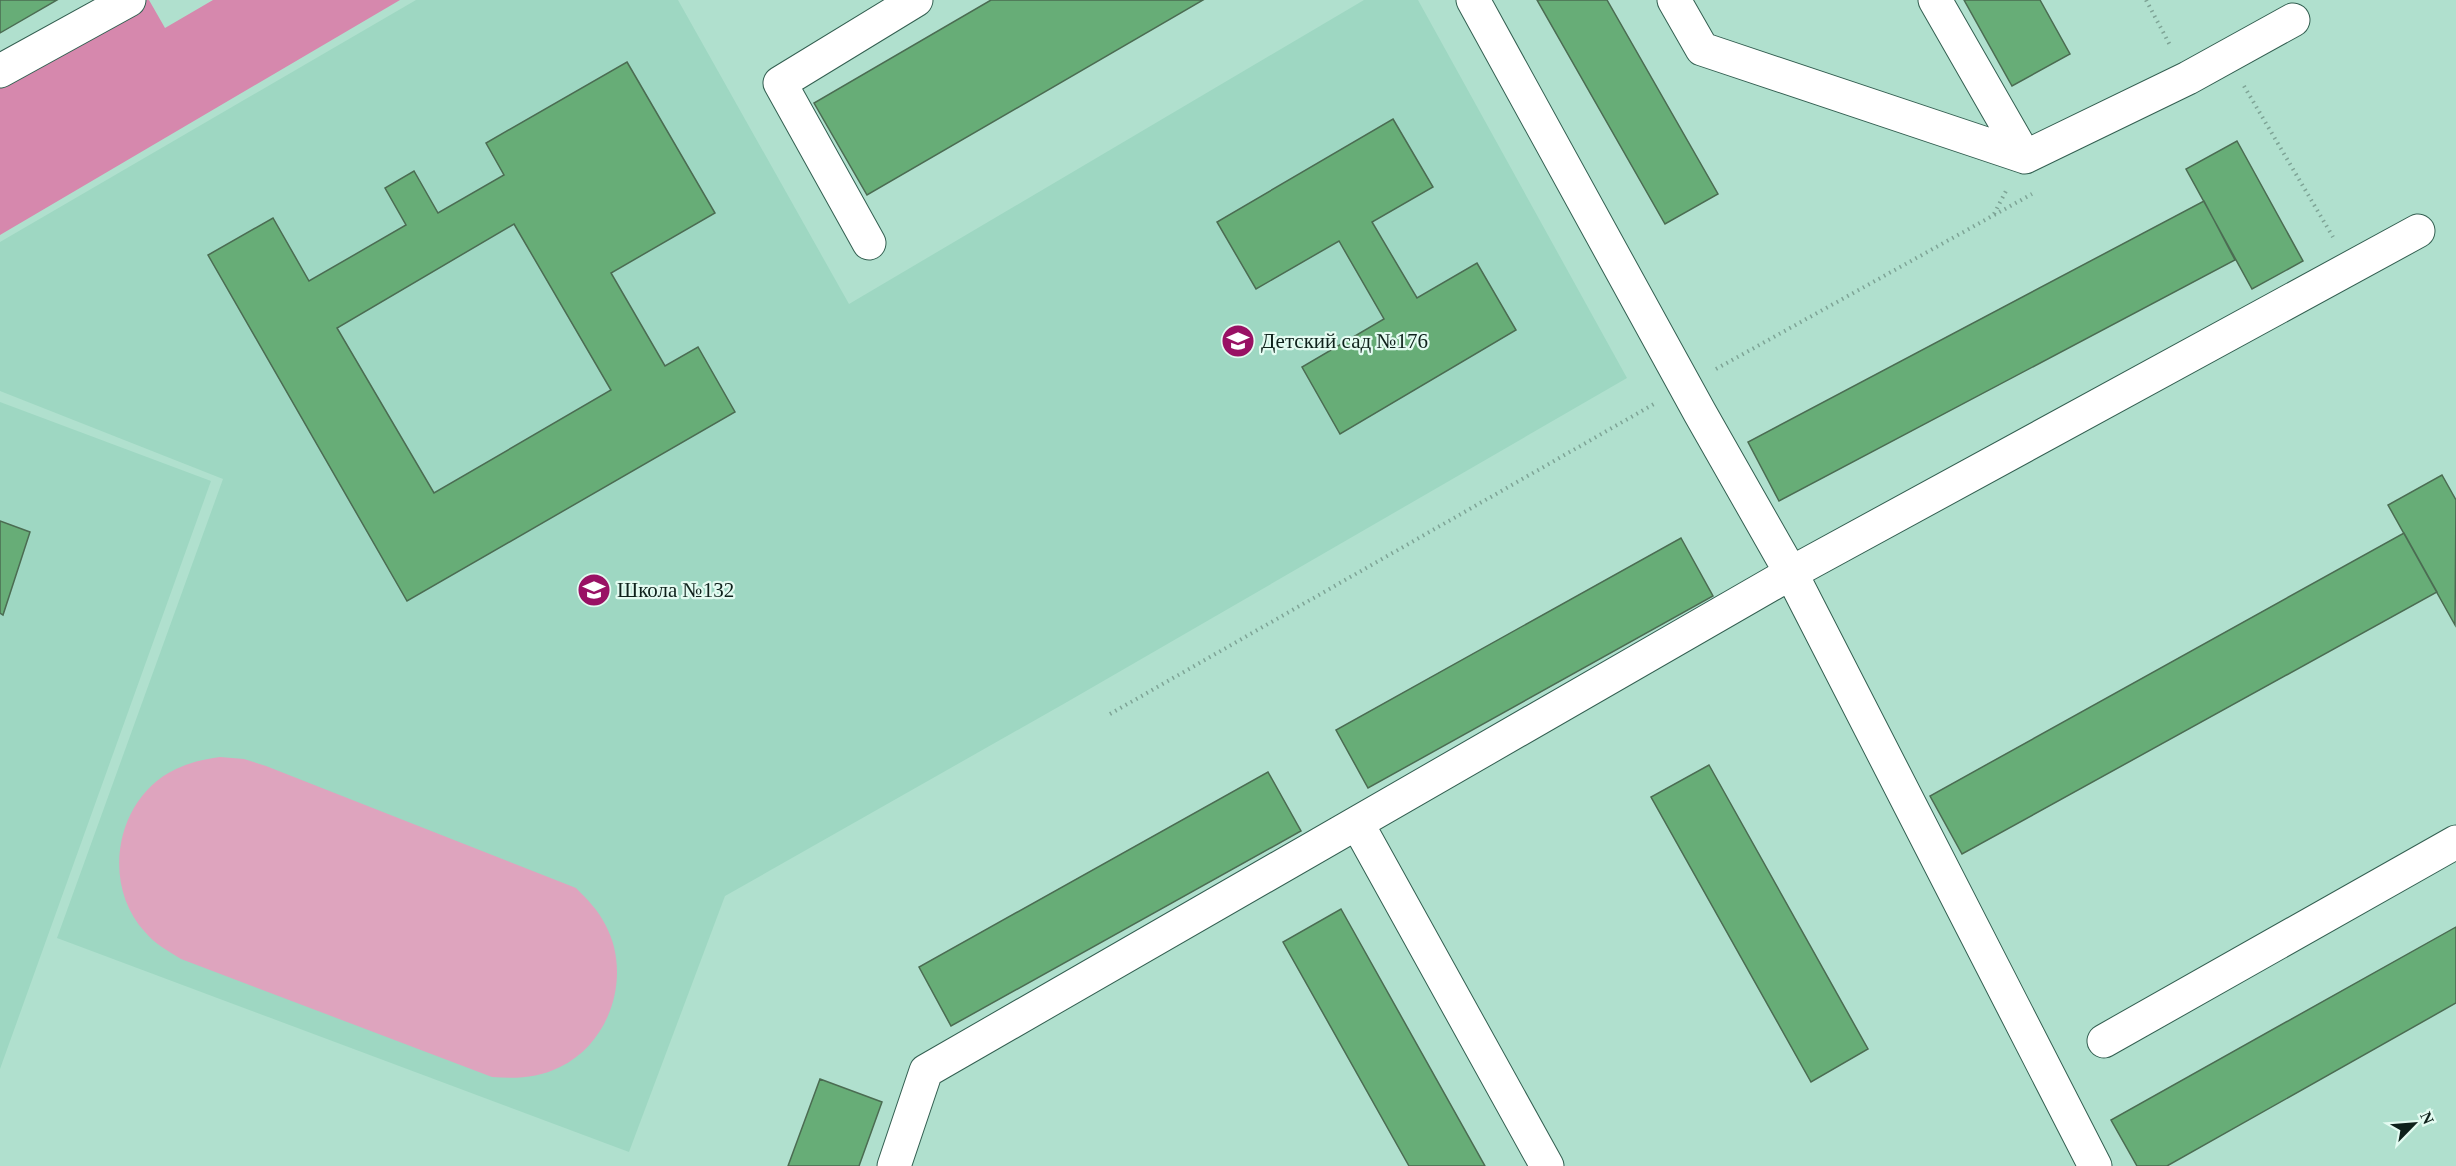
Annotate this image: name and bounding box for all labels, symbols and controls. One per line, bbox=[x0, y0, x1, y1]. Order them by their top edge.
school or university icon: Детский сад №176 bbox=[1220, 323, 1256, 359]
place label: Детский сад №176 bbox=[1261, 329, 1428, 353]
school or university icon: Школа №132 bbox=[576, 572, 612, 608]
place label: Школа №132 bbox=[617, 578, 734, 602]
north arrow bbox=[2384, 1094, 2444, 1154]
text: N bbox=[2417, 1109, 2437, 1127]

